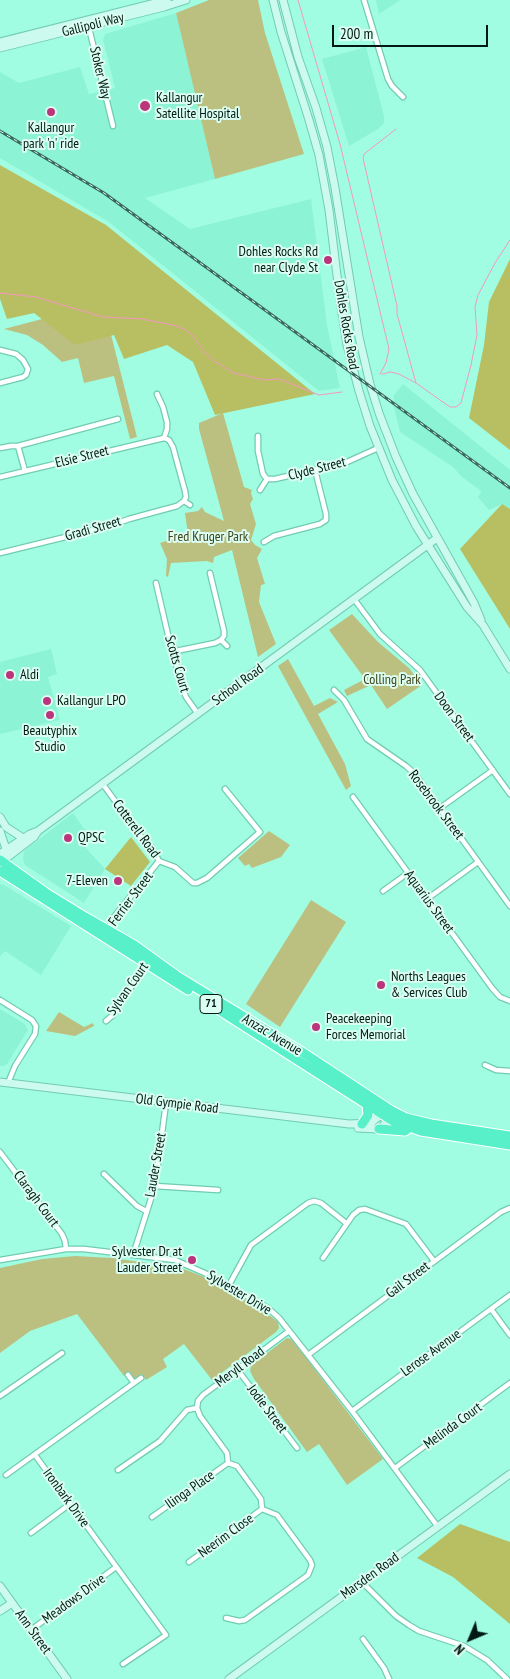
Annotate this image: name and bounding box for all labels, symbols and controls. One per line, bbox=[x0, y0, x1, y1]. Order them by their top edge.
street label: Gallipoli Way bbox=[60, 9, 126, 41]
scale bar bbox=[335, 15, 491, 47]
text: 200 m bbox=[340, 24, 373, 43]
street label: Stoker Way bbox=[86, 45, 114, 101]
place label: Kallangur Satellite Hospital bbox=[156, 90, 239, 122]
marker: Kallangur Satellite Hospital bbox=[138, 99, 152, 113]
marker: Kallangur park 'n' ride bbox=[45, 106, 57, 118]
place label: Kallangur park 'n' ride bbox=[23, 120, 79, 152]
place label: Dohles Rocks Rd near Clyde St bbox=[239, 244, 318, 276]
marker: Dohles Rocks Rd near Clyde St bbox=[322, 254, 334, 266]
street label: Dohles Rocks Road bbox=[330, 279, 362, 371]
street label: Elsie Street bbox=[53, 442, 111, 472]
street label: Clyde Street bbox=[286, 454, 348, 484]
street label: Gradi Street bbox=[63, 513, 123, 545]
park label: Fred Kruger Park bbox=[168, 529, 248, 545]
street label: Scotts Court bbox=[161, 634, 193, 694]
street label: School Road bbox=[209, 661, 267, 709]
place label: Aldi bbox=[20, 667, 39, 683]
marker: Aldi bbox=[4, 669, 16, 681]
park label: Colling Park bbox=[363, 672, 421, 688]
street label: Doon Street bbox=[430, 689, 478, 745]
place label: Kallangur LPO bbox=[57, 693, 126, 709]
marker: Kallangur LPO bbox=[41, 695, 53, 707]
marker: Beautyphix Studio bbox=[44, 709, 56, 721]
place label: Beautyphix Studio bbox=[23, 723, 77, 756]
street label: Rosebrook Street bbox=[405, 767, 467, 843]
street label: Cotterell Road bbox=[109, 797, 163, 861]
place label: QPSC bbox=[78, 830, 104, 846]
marker: QPSC bbox=[62, 832, 74, 844]
street label: Aquarius Street bbox=[401, 867, 457, 937]
street label: Ferrier Street bbox=[105, 868, 157, 930]
place label: 7-Eleven bbox=[66, 873, 108, 889]
marker: 7-Eleven bbox=[112, 875, 124, 887]
street label: Sylvan Court bbox=[104, 959, 152, 1019]
place label: Norths Leagues & Services Club bbox=[391, 969, 467, 1002]
marker: Norths Leagues & Services Club bbox=[375, 979, 387, 991]
road number: 71 bbox=[200, 994, 222, 1014]
street label: Anzac Avenue bbox=[239, 1011, 305, 1059]
place label: Peacekeeping Forces Memorial bbox=[326, 1011, 405, 1044]
marker: Peacekeeping Forces Memorial bbox=[310, 1021, 322, 1033]
street label: Old Gympie Road bbox=[135, 1091, 219, 1117]
street label: Lauder Street bbox=[142, 1132, 170, 1198]
street label: Claragh Court bbox=[9, 1168, 63, 1230]
place label: Sylvester Dr at Lauder Street bbox=[112, 1244, 182, 1276]
marker: Sylvester Dr at Lauder Street bbox=[186, 1254, 198, 1266]
street label: Gail Street bbox=[383, 1258, 433, 1302]
street label: Sylvester Drive bbox=[204, 1267, 274, 1319]
street label: Lerose Avenue bbox=[398, 1326, 464, 1380]
street label: Meryll Road bbox=[212, 1343, 268, 1391]
street label: Jodie Street bbox=[243, 1381, 291, 1437]
street label: Melinda Court bbox=[421, 1399, 485, 1453]
street label: Ironbark Drive bbox=[39, 1465, 93, 1531]
street label: Ilinga Place bbox=[162, 1467, 218, 1513]
street label: Neerim Close bbox=[195, 1510, 257, 1562]
street label: Marsden Road bbox=[338, 1549, 402, 1603]
street label: Meadows Drive bbox=[39, 1571, 109, 1627]
street label: Ann Street bbox=[11, 1606, 55, 1658]
north arrow bbox=[445, 1614, 495, 1664]
text: N bbox=[450, 1641, 468, 1659]

